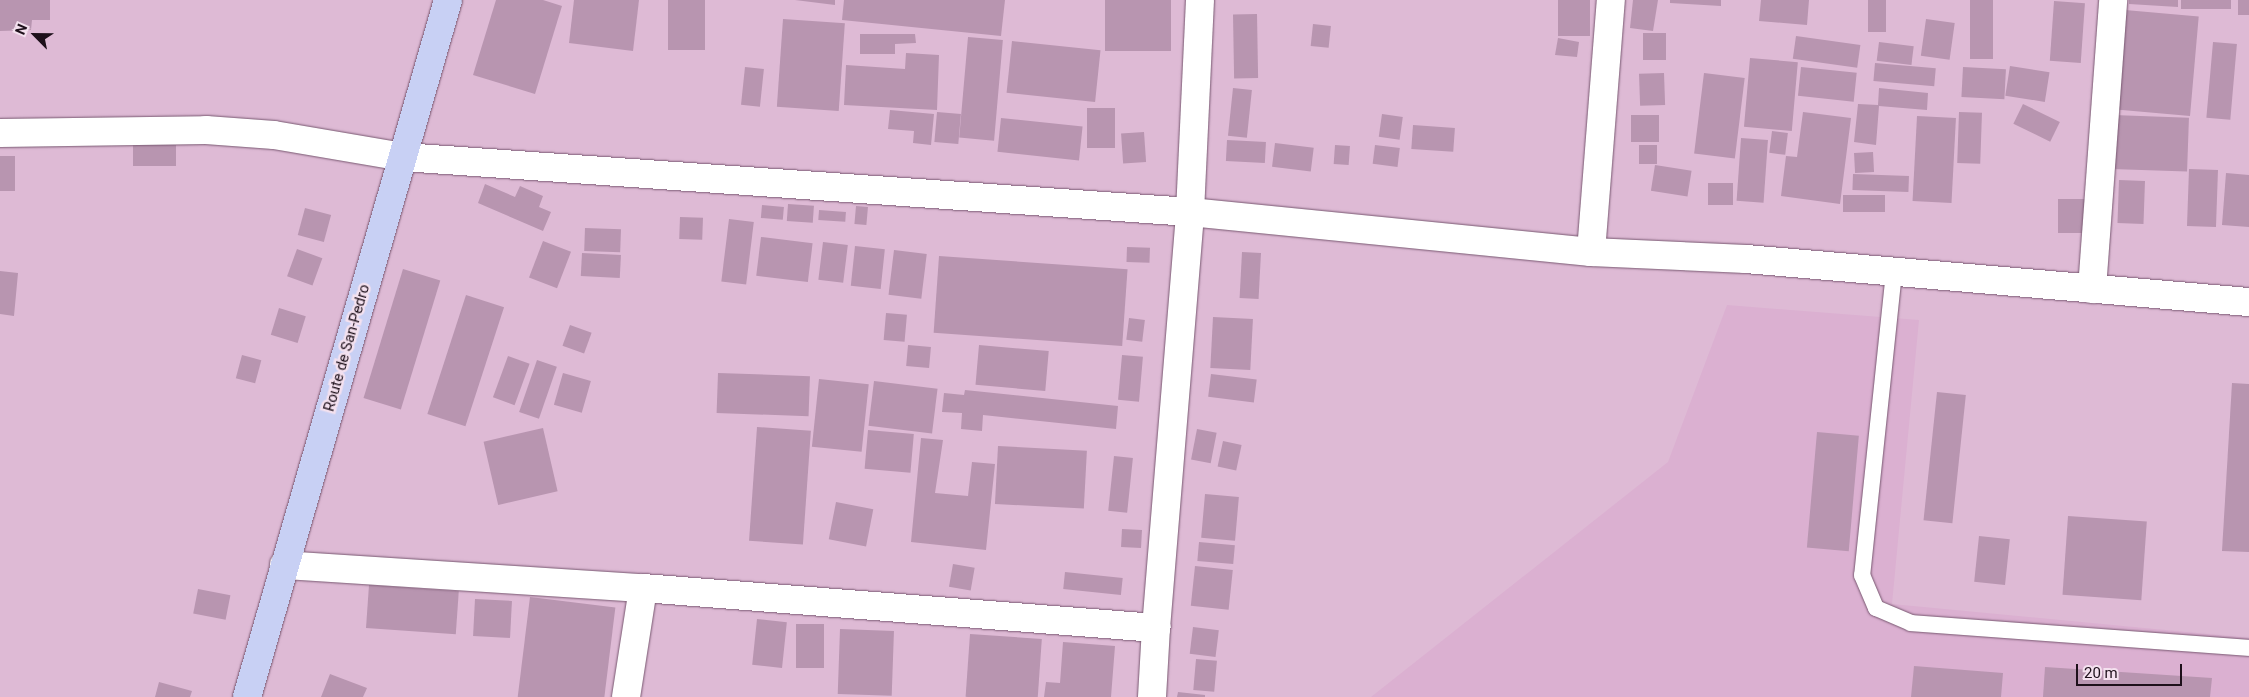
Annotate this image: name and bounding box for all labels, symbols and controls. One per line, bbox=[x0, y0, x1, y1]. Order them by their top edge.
north arrow bbox=[10, 10, 60, 60]
text: N bbox=[12, 21, 30, 37]
street label: Route de San-Pedro bbox=[320, 282, 374, 414]
scale bar bbox=[2079, 654, 2185, 686]
text: 20 m bbox=[2084, 664, 2118, 682]

